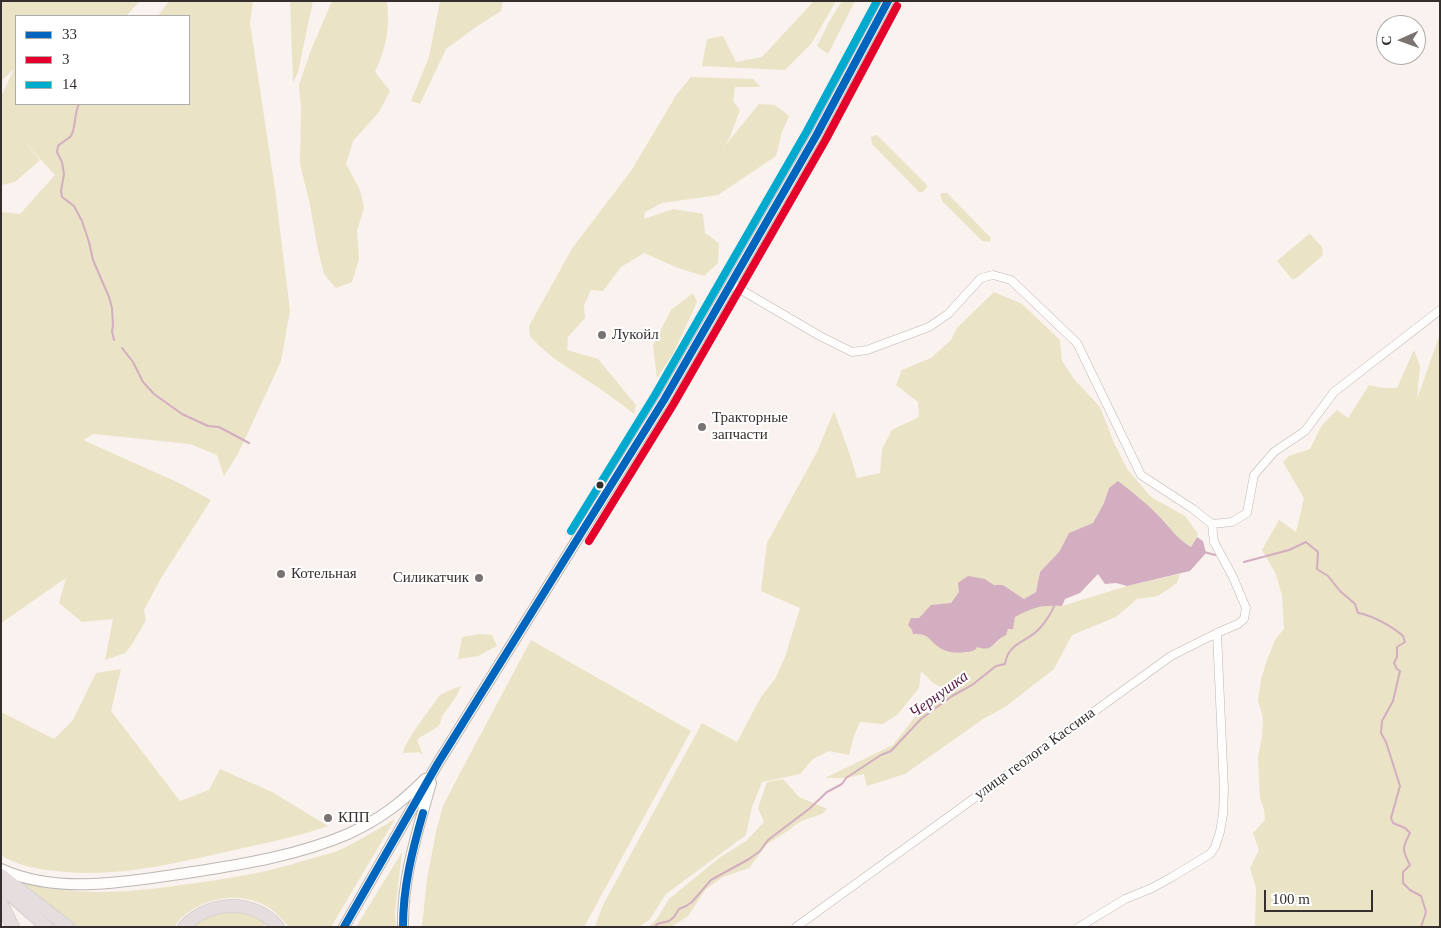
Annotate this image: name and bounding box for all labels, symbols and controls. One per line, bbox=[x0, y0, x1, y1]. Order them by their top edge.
legend bbox=[15, 15, 190, 105]
north arrow bbox=[1376, 15, 1426, 65]
text: 33 bbox=[62, 26, 77, 42]
text: С bbox=[1379, 35, 1394, 46]
text: 3 bbox=[62, 51, 70, 67]
text: 14 bbox=[62, 76, 77, 92]
place label: Лукойл bbox=[612, 326, 659, 344]
marker: Лукойл bbox=[596, 329, 608, 341]
place label: Тракторные запчасти bbox=[712, 409, 788, 444]
marker: Тракторные запчасти bbox=[696, 421, 708, 433]
unlabelled marker bbox=[595, 480, 605, 490]
place label: Котельная bbox=[291, 565, 357, 583]
marker: Котельная bbox=[275, 568, 287, 580]
place label: Силикатчик bbox=[393, 569, 469, 587]
marker: Силикатчик bbox=[473, 572, 485, 584]
water label: Чернушка bbox=[906, 667, 972, 723]
street label: улица геолога Кассина bbox=[971, 704, 1099, 804]
place label: КПП bbox=[338, 809, 370, 827]
marker: КПП bbox=[322, 812, 334, 824]
scale bar bbox=[1266, 880, 1375, 912]
text: 100 m bbox=[1272, 891, 1310, 907]

